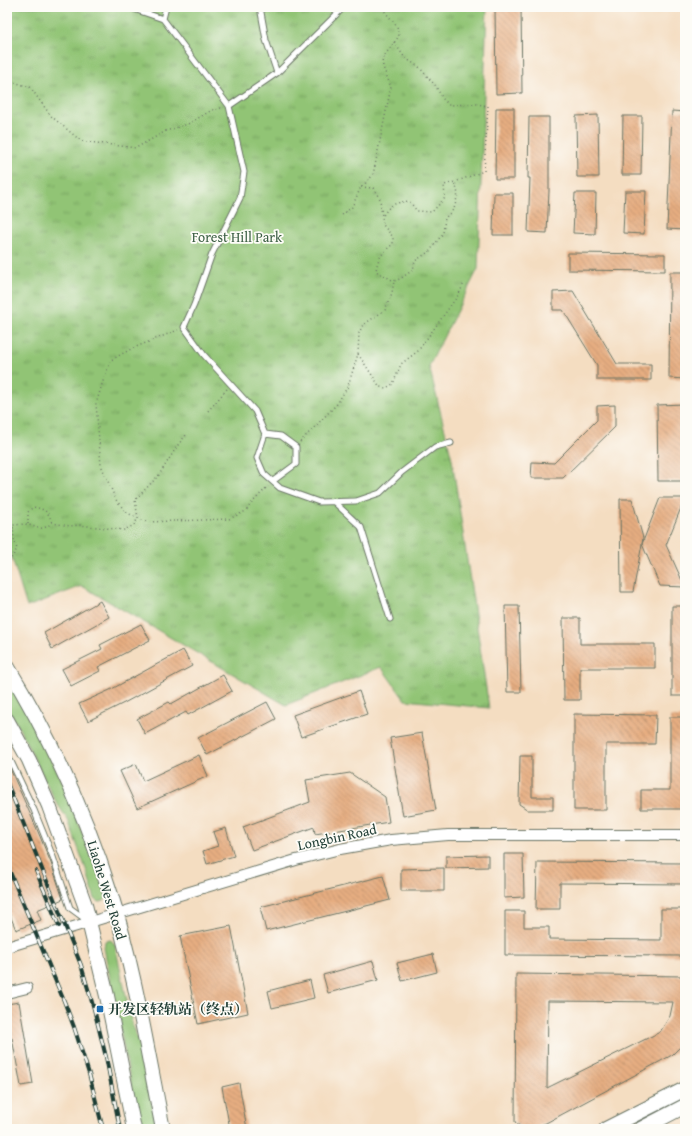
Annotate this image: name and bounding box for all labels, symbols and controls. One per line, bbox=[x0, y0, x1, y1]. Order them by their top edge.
park label: Forest Hill Park bbox=[192, 227, 283, 247]
street label: Longbin Road bbox=[296, 819, 379, 855]
street label: Liaohe West Road bbox=[82, 838, 132, 943]
place label: 开发区轻轨站（终点） bbox=[108, 999, 248, 1019]
marker: 开发区轻轨站（终点） bbox=[95, 1004, 105, 1014]

